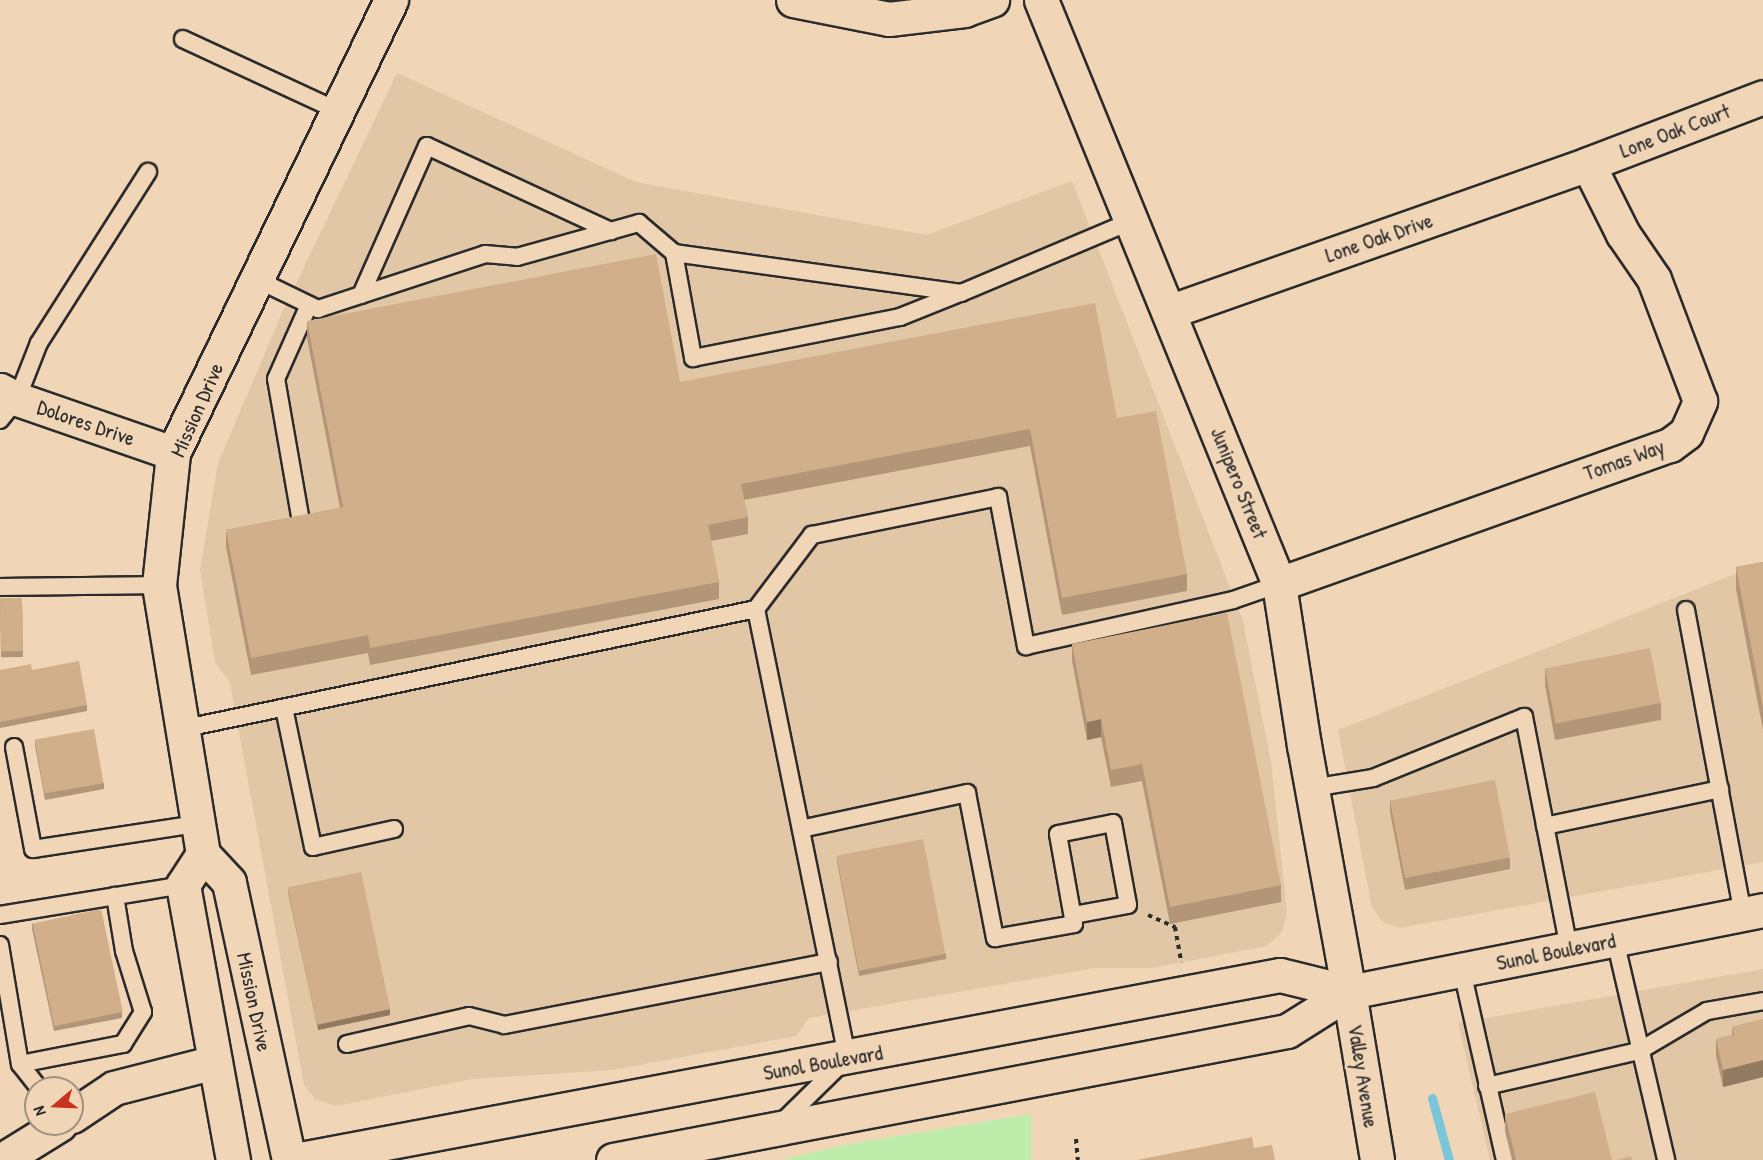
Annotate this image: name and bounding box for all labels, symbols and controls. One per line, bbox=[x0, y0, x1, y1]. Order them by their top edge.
street label: Lone Oak Court bbox=[1616, 98, 1734, 164]
street label: Lone Oak Drive bbox=[1322, 208, 1436, 268]
street label: Mission Drive bbox=[165, 359, 229, 461]
street label: Dolores Drive bbox=[34, 395, 138, 451]
street label: Junipero Street bbox=[1205, 424, 1273, 542]
street label: Tomas Way bbox=[1580, 434, 1668, 486]
street label: Sunol Boulevard bbox=[1494, 928, 1618, 976]
street label: Mission Drive bbox=[231, 950, 277, 1054]
street label: Valley Avenue bbox=[1342, 1022, 1384, 1130]
street label: Sunol Boulevard bbox=[761, 1040, 885, 1086]
north arrow bbox=[24, 1076, 84, 1136]
text: N bbox=[27, 1104, 51, 1119]

